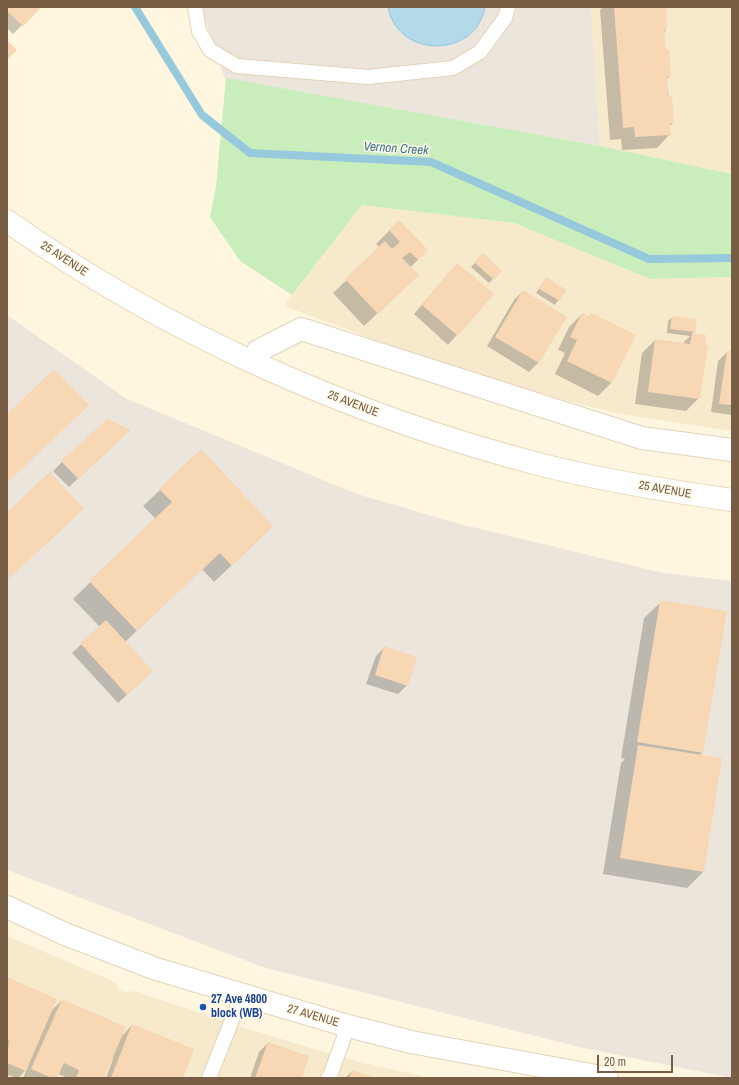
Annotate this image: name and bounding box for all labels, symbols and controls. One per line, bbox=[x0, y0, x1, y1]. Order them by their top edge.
water label: Vernon Creek bbox=[363, 139, 429, 159]
street label: 25 AVENUE bbox=[38, 238, 90, 280]
street label: 25 AVENUE bbox=[325, 388, 381, 420]
street label: 25 AVENUE bbox=[637, 478, 693, 502]
place label: 27 Ave 4800 block (WB) bbox=[211, 993, 267, 1021]
marker: 27 Ave 4800 block (WB) bbox=[198, 1002, 208, 1012]
street label: 27 AVENUE bbox=[285, 1002, 341, 1030]
scale bar bbox=[599, 1047, 675, 1073]
text: 20 m bbox=[604, 1054, 626, 1070]

